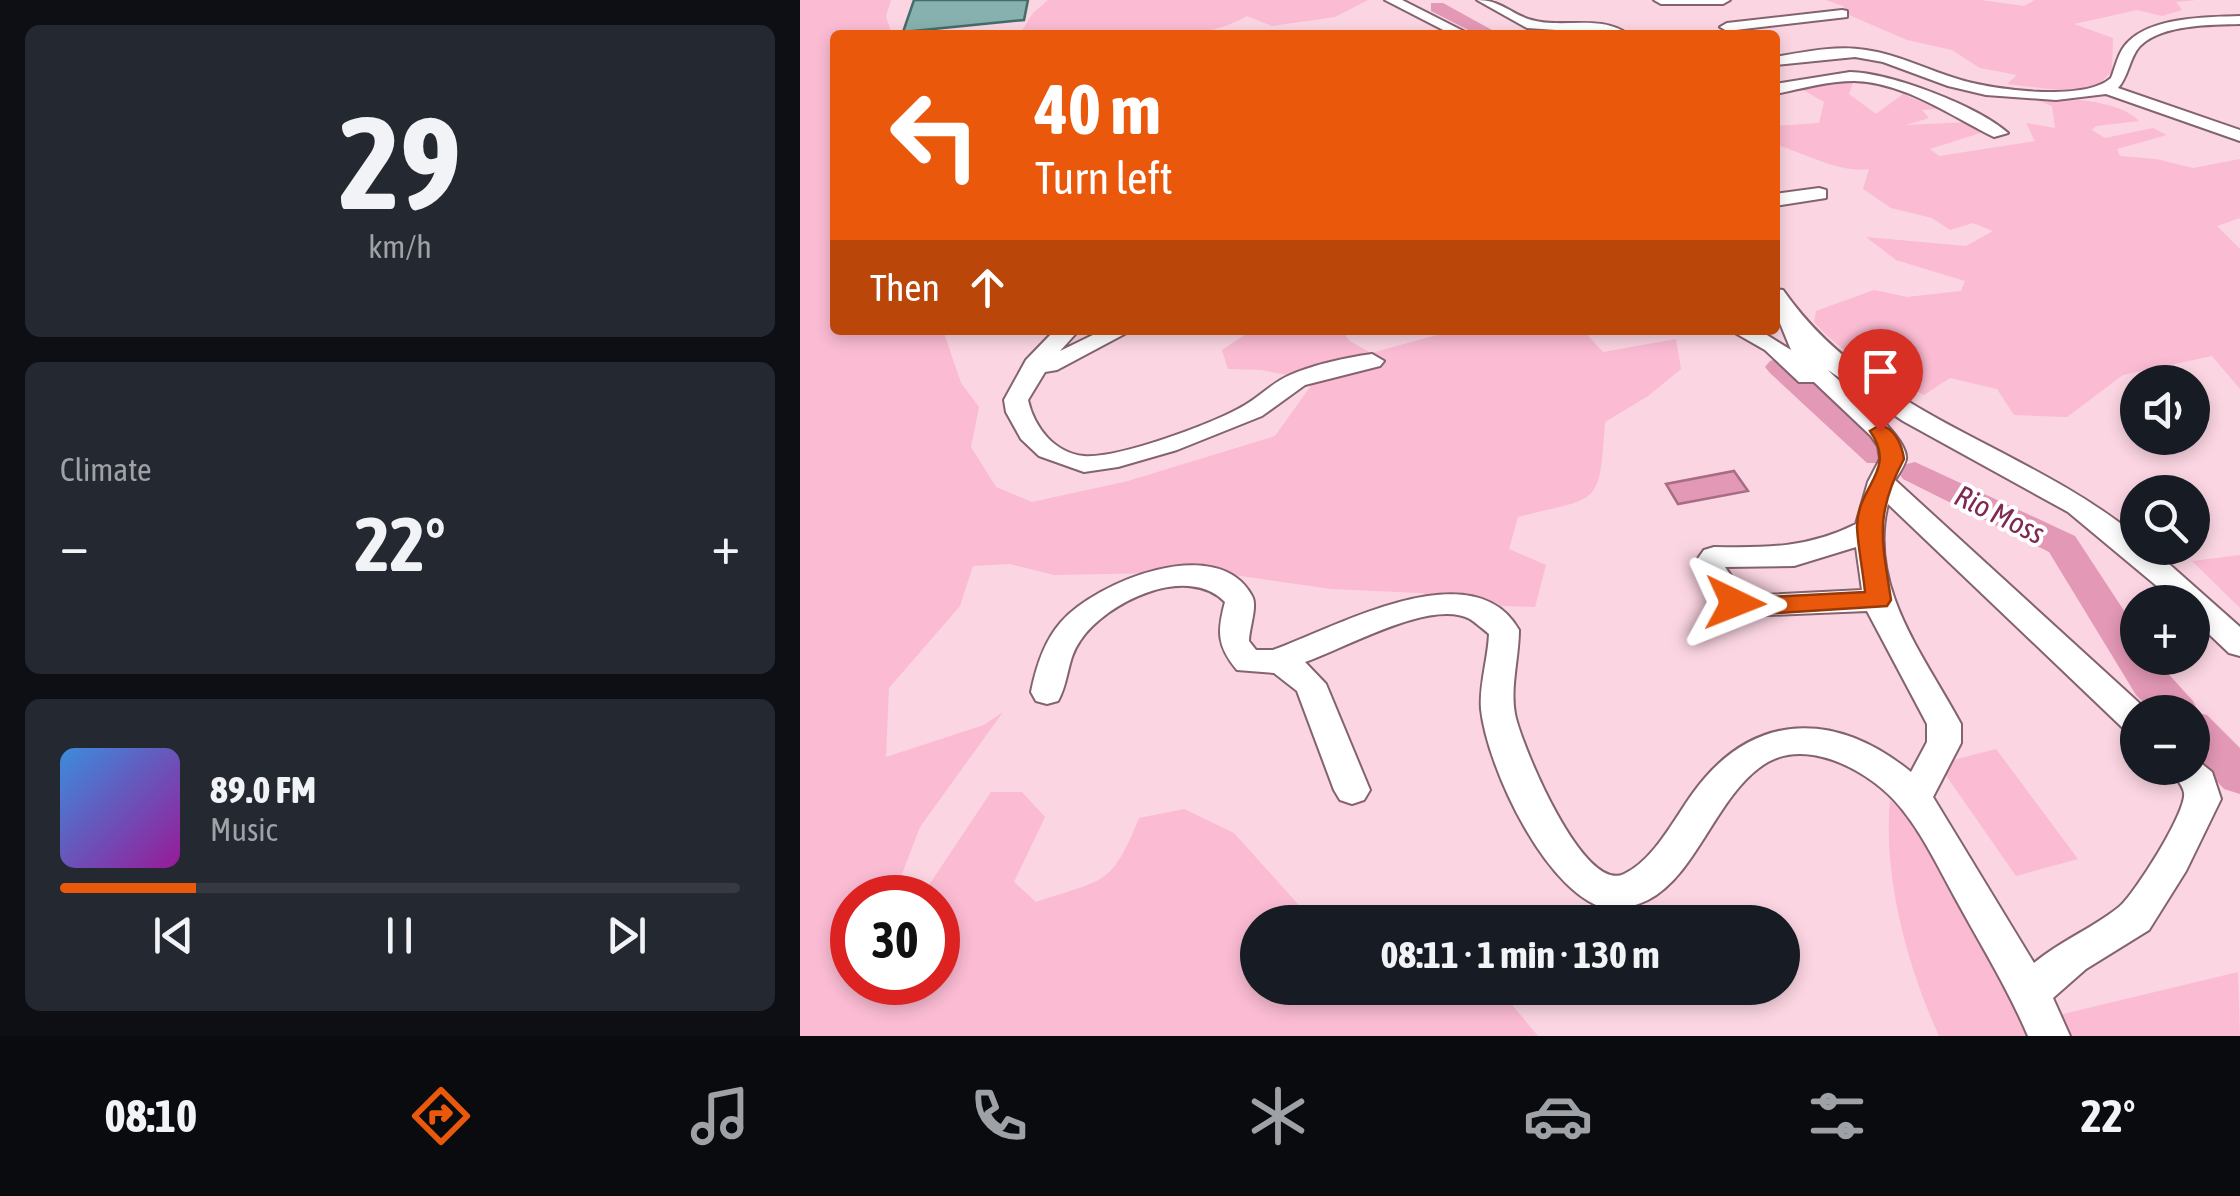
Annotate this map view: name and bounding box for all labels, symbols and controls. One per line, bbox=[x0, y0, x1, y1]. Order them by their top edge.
text: 40 m bbox=[1035, 69, 1161, 149]
icon: left bbox=[870, 70, 1000, 200]
text: 29 bbox=[339, 88, 461, 237]
text: Turn left bbox=[1035, 152, 1173, 204]
text: km/h bbox=[368, 228, 432, 265]
icon: ahead bbox=[960, 260, 1015, 315]
text: Then bbox=[870, 266, 940, 309]
pin bbox=[1838, 329, 1923, 432]
icon: arrive bbox=[1853, 344, 1908, 399]
map controls bbox=[2120, 365, 2210, 785]
button: sound bbox=[2120, 365, 2210, 455]
text: Climate bbox=[60, 451, 152, 488]
button: search bbox=[2120, 475, 2210, 565]
water label: Rio Moss bbox=[1950, 478, 2050, 550]
text: 22° bbox=[354, 501, 446, 587]
text: − bbox=[60, 513, 89, 576]
text: + bbox=[711, 513, 740, 576]
position arrow bbox=[1683, 551, 1787, 655]
button: + bbox=[2120, 585, 2210, 675]
button: − bbox=[2120, 695, 2210, 785]
text: 89.0 FM bbox=[210, 768, 316, 811]
text: Music bbox=[210, 811, 277, 848]
speed limit sign: 30 bbox=[830, 875, 960, 1005]
icon: previous bbox=[146, 908, 201, 963]
icon: pause bbox=[372, 908, 427, 963]
icon: next bbox=[599, 908, 654, 963]
text: 08:11 · 1 min · 130 m bbox=[1380, 933, 1660, 976]
icon: directions bbox=[406, 1081, 476, 1151]
icon: music bbox=[685, 1081, 755, 1151]
icon: phone bbox=[964, 1081, 1034, 1151]
icon: climate bbox=[1243, 1081, 1313, 1151]
icon: car bbox=[1523, 1081, 1593, 1151]
icon: filters bbox=[1802, 1081, 1872, 1151]
text: 08:10 bbox=[105, 1090, 197, 1142]
text: 22° bbox=[2081, 1090, 2135, 1142]

